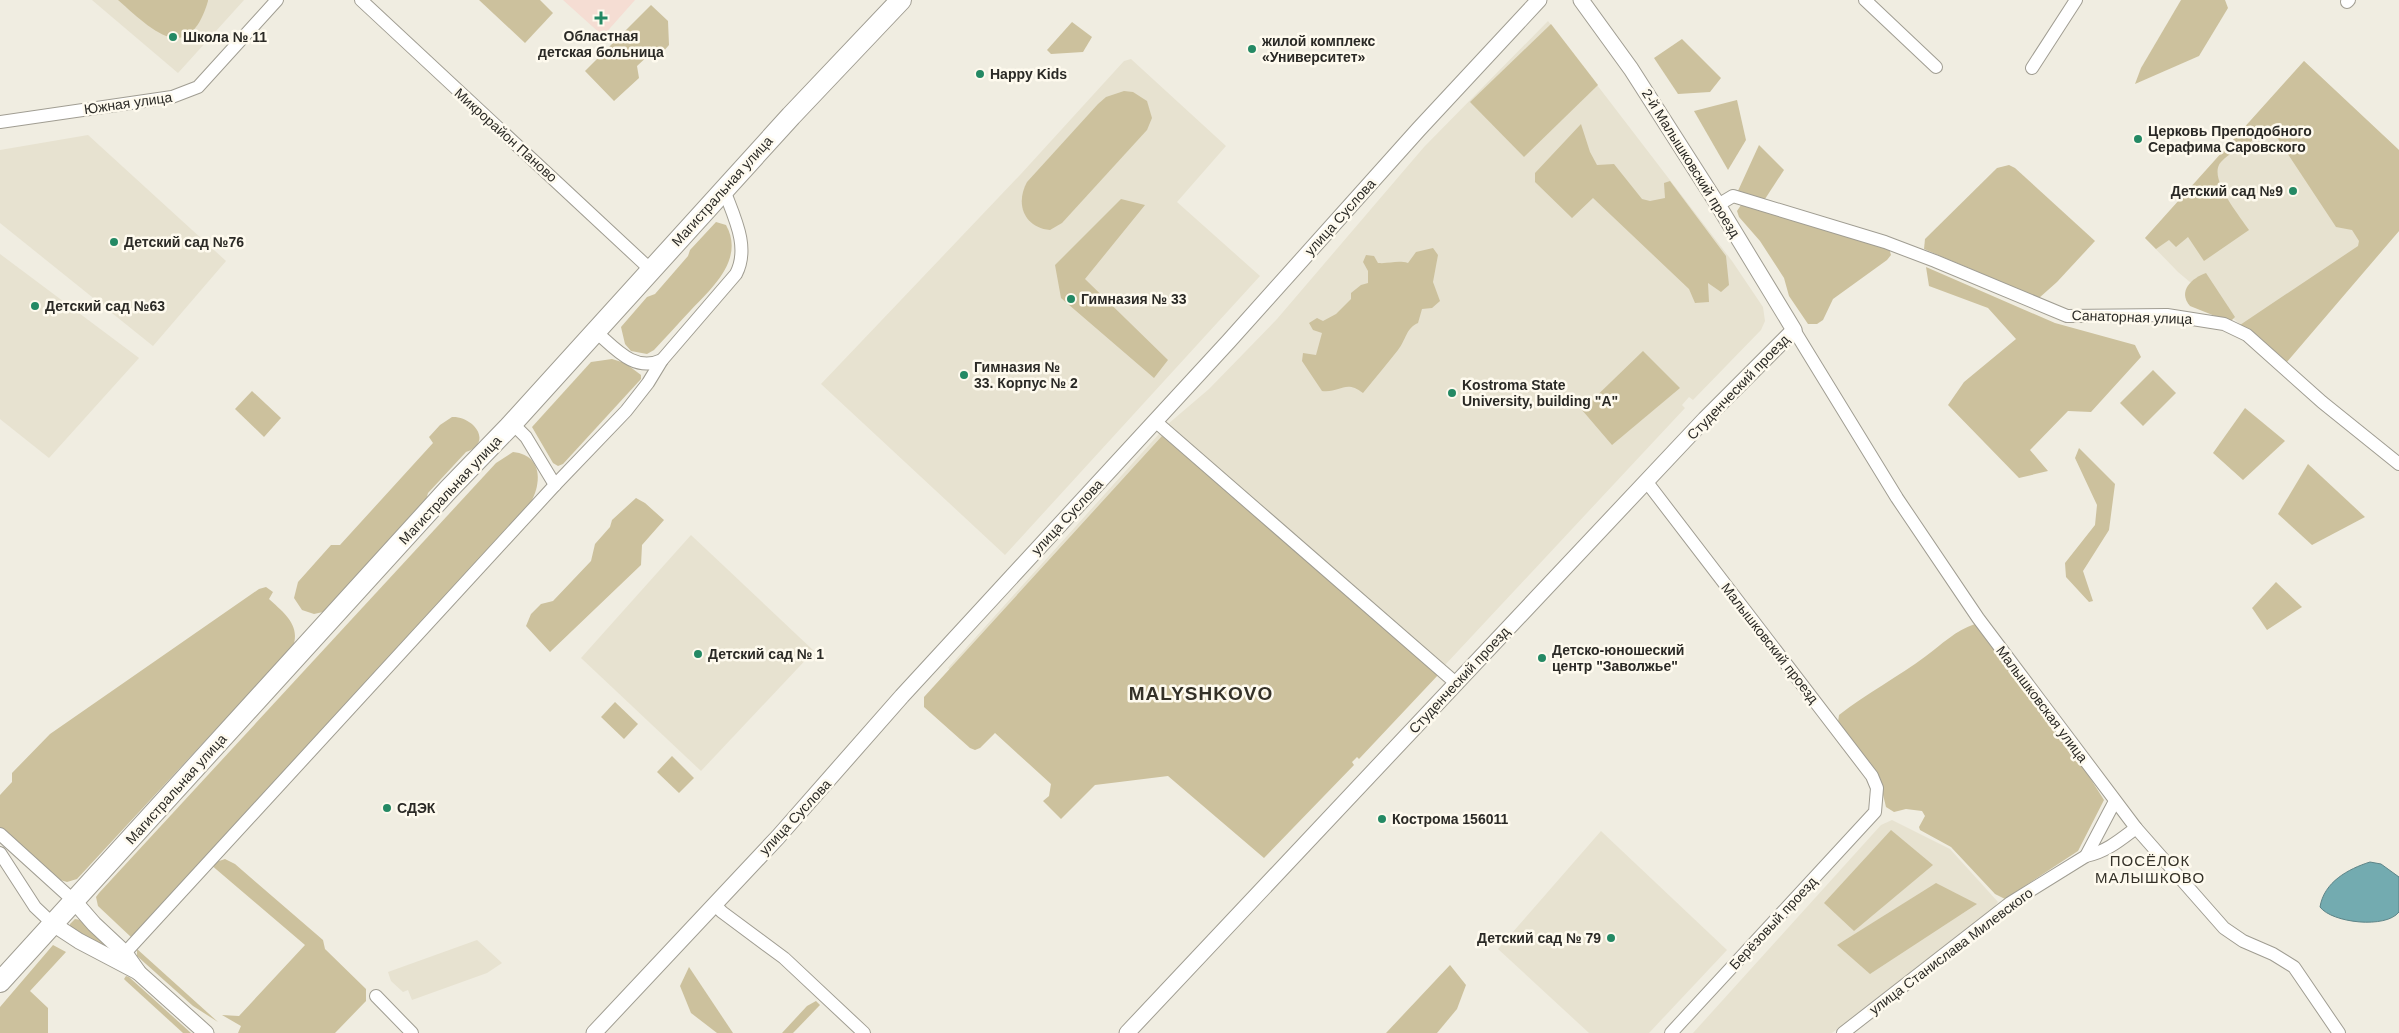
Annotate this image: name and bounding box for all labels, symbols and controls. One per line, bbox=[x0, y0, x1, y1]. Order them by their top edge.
marker: Областная детская больница bbox=[594, 11, 608, 25]
place label: Областная детская больница bbox=[538, 28, 664, 60]
place label: Школа № 11 bbox=[183, 29, 267, 45]
marker: Школа № 11 bbox=[167, 31, 179, 43]
place label: жилой комплекс «Университет» bbox=[1261, 33, 1376, 65]
marker: жилой комплекс «Университет» bbox=[1246, 43, 1258, 55]
place label: Happy Kids bbox=[990, 66, 1067, 82]
marker: Happy Kids bbox=[974, 68, 986, 80]
street label: Микрорайон Паново bbox=[451, 85, 561, 185]
street label: 2-й Малышковский проезд bbox=[1639, 86, 1743, 240]
street label: Южная улица bbox=[83, 89, 173, 117]
place label: Церковь Преподобного Серафима Саровского bbox=[2148, 123, 2312, 155]
street label: Магистральная улица bbox=[668, 133, 776, 249]
marker: Церковь Преподобного Серафима Саровского bbox=[2132, 133, 2144, 145]
street label: улица Суслова bbox=[1301, 175, 1379, 259]
place label: Детский сад №9 bbox=[2171, 183, 2283, 199]
marker: Детский сад №9 bbox=[2287, 185, 2299, 197]
place label: Детский сад №76 bbox=[124, 234, 244, 250]
marker: Детский сад №76 bbox=[108, 236, 120, 248]
place label: Гимназия № 33 bbox=[1081, 291, 1187, 307]
marker: Гимназия № 33 bbox=[1065, 293, 1077, 305]
place label: Детский сад №63 bbox=[45, 298, 165, 314]
marker: Детский сад №63 bbox=[29, 300, 41, 312]
street label: Санаторная улица bbox=[2071, 307, 2193, 327]
street label: Студенческий проезд bbox=[1684, 331, 1792, 443]
place label: Гимназия № 33. Корпус № 2 bbox=[974, 359, 1078, 391]
marker: Гимназия № 33. Корпус № 2 bbox=[958, 369, 970, 381]
place label: Kostroma State University, building "A" bbox=[1462, 377, 1618, 409]
marker: Kostroma State University, building "A" bbox=[1446, 387, 1458, 399]
street label: Магистральная улица bbox=[396, 432, 505, 548]
street label: улица Суслова bbox=[1028, 476, 1106, 558]
street label: Малышковский проезд bbox=[1718, 580, 1822, 706]
street label: Студенческий проезд bbox=[1406, 624, 1512, 736]
place label: Детско-юношеский центр "Заволжье" bbox=[1552, 642, 1684, 674]
street label: Малышковская улица bbox=[1993, 643, 2091, 766]
place label: Детский сад № 1 bbox=[708, 646, 824, 662]
marker: Детский сад № 1 bbox=[692, 648, 704, 660]
marker: Детско-юношеский центр "Заволжье" bbox=[1536, 652, 1548, 664]
district label: MALYSHKOVO bbox=[1129, 683, 1273, 704]
street label: Магистральная улица bbox=[122, 731, 230, 847]
street label: улица Суслова bbox=[756, 776, 834, 858]
place label: СДЭК bbox=[397, 800, 436, 816]
marker: СДЭК bbox=[381, 802, 393, 814]
place label: Кострома 156011 bbox=[1392, 811, 1508, 827]
marker: Кострома 156011 bbox=[1376, 813, 1388, 825]
district label: ПОСЁЛОК МАЛЫШКОВО bbox=[2095, 852, 2205, 886]
street label: Берёзовый проезд bbox=[1726, 873, 1820, 973]
street label: улица Станислава Милевского bbox=[1866, 884, 2036, 1018]
place label: Детский сад № 79 bbox=[1477, 930, 1601, 946]
marker: Детский сад № 79 bbox=[1605, 932, 1617, 944]

